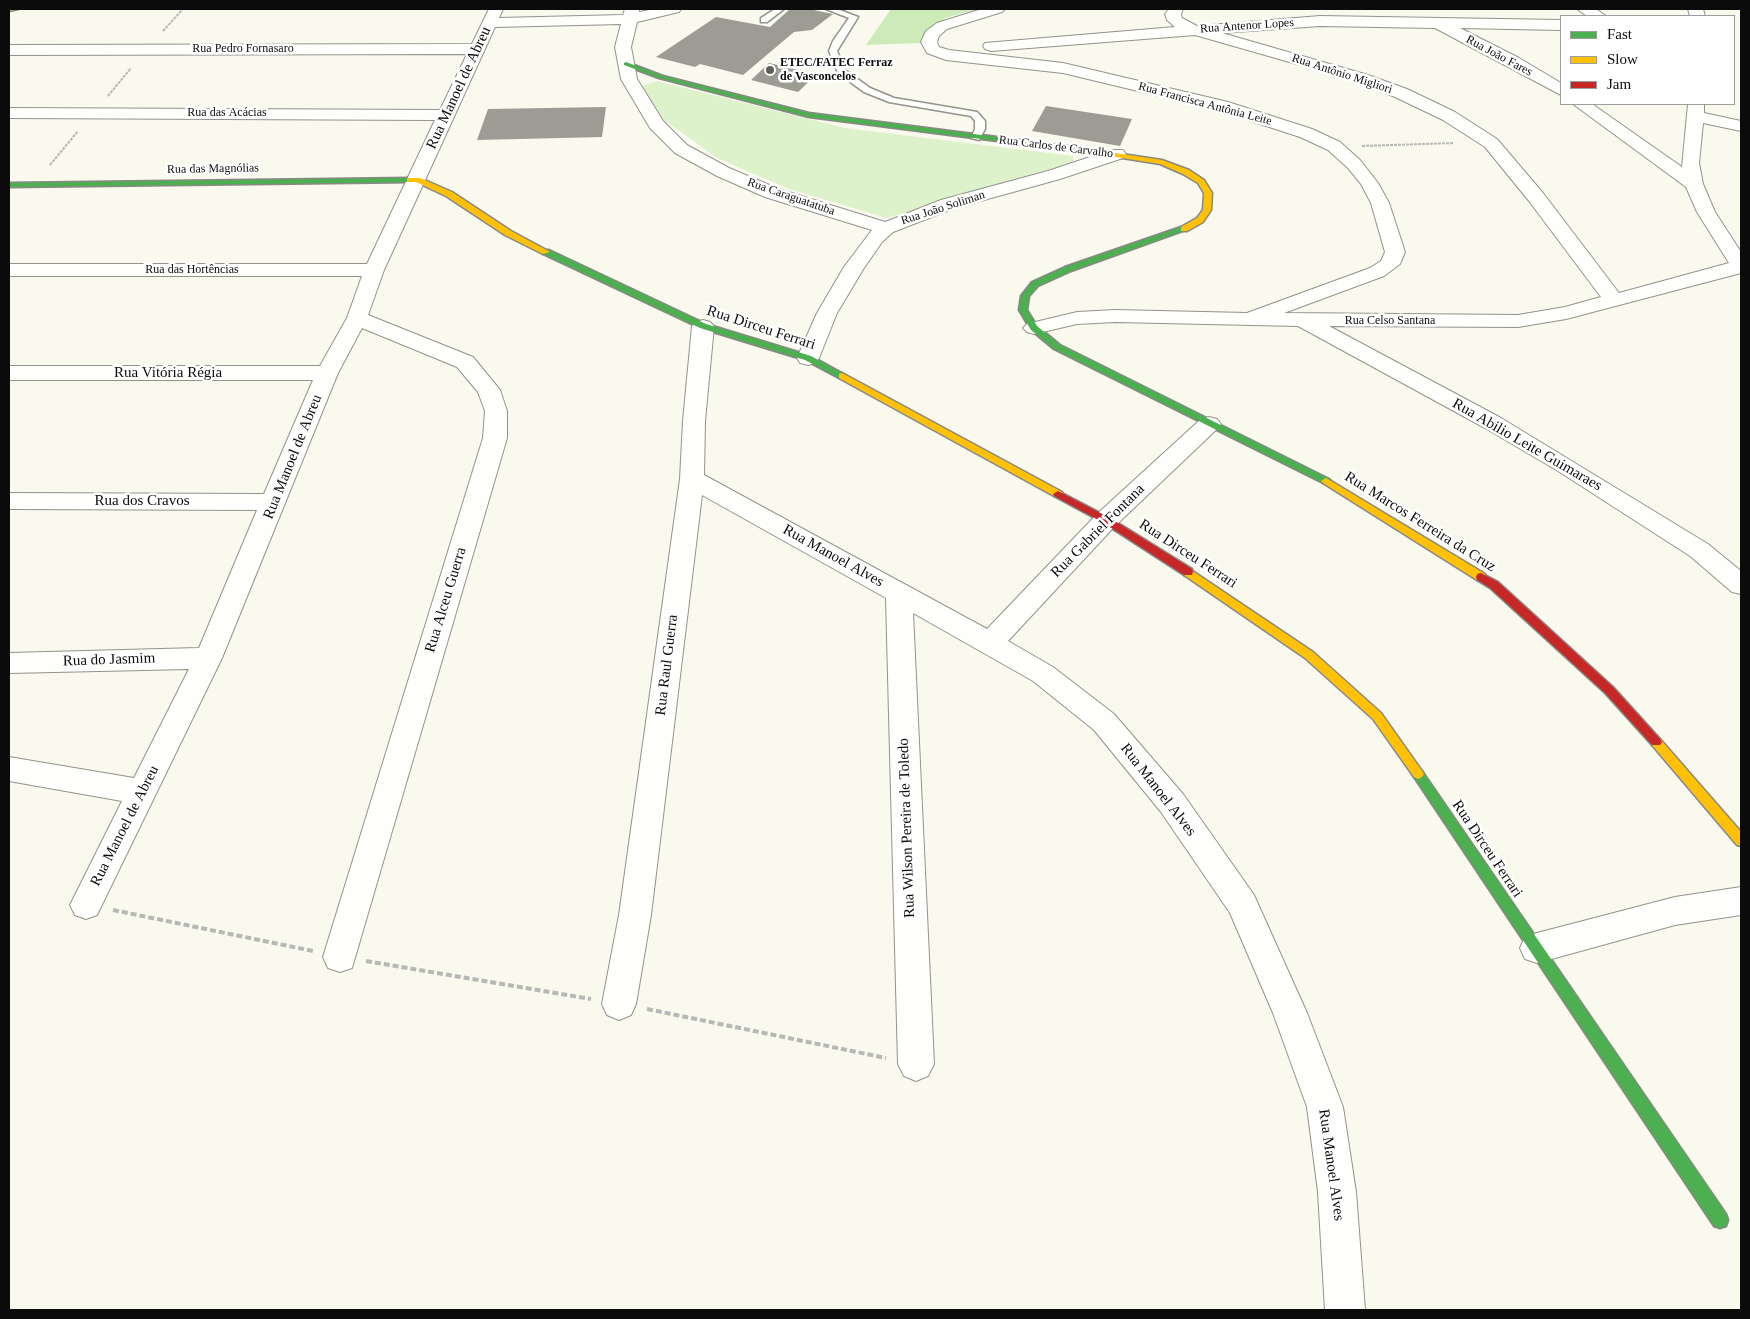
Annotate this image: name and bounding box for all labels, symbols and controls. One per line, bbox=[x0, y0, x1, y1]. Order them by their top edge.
legend bbox=[1560, 15, 1735, 105]
street label: Rua Antenor Lopes bbox=[1200, 16, 1294, 36]
street label: Rua Manoel de Abreu bbox=[423, 24, 495, 152]
text: Fast bbox=[1607, 26, 1632, 42]
street label: Rua João Fares bbox=[1463, 32, 1535, 80]
street label: Rua Pedro Fornasaro bbox=[192, 42, 294, 56]
street label: Rua Antônio Migliori bbox=[1290, 51, 1394, 97]
text: Slow bbox=[1607, 51, 1638, 67]
place label: ETEC/FATEC Ferraz de Vasconcelos bbox=[780, 56, 893, 84]
marker: ETEC/FATEC Ferraz de Vasconcelos bbox=[764, 64, 776, 76]
text: Jam bbox=[1607, 76, 1631, 92]
street label: Rua Francisca Antônia Leite bbox=[1137, 79, 1273, 129]
street label: Rua das Acácias bbox=[187, 106, 267, 120]
street label: Rua Carlos de Carvalho bbox=[998, 133, 1114, 161]
street label: Rua das Magnólias bbox=[167, 161, 259, 177]
street label: Rua Caraguatatuba bbox=[745, 175, 837, 219]
street label: Rua João Soliman bbox=[899, 188, 987, 228]
street label: Rua das Hortências bbox=[145, 263, 239, 277]
street label: Rua Dirceu Ferrari bbox=[704, 302, 818, 354]
street label: Rua Celso Santana bbox=[1345, 314, 1435, 328]
street label: Rua Vitória Régia bbox=[114, 364, 222, 382]
street label: Rua Manoel de Abreu bbox=[260, 392, 326, 522]
street label: Rua Abilio Leite Guimaraes bbox=[1449, 395, 1605, 495]
street label: Rua Marcos Ferreira da Cruz bbox=[1341, 468, 1499, 576]
street label: Rua Gabriel Fontana bbox=[1047, 480, 1149, 582]
street label: Rua dos Cravos bbox=[95, 492, 189, 510]
street label: Rua Dirceu Ferrari bbox=[1136, 516, 1240, 592]
street label: Rua Manoel Alves bbox=[779, 521, 887, 591]
street label: Rua Alceu Guerra bbox=[421, 545, 471, 655]
street label: Rua Raul Guerra bbox=[652, 613, 682, 717]
street label: Rua do Jasmim bbox=[62, 649, 156, 671]
street label: Rua Wilson Pereira de Toledo bbox=[895, 738, 919, 918]
street label: Rua Manoel Alves bbox=[1116, 740, 1200, 840]
street label: Rua Manoel de Abreu bbox=[87, 763, 163, 889]
street label: Rua Dirceu Ferrari bbox=[1448, 797, 1526, 901]
street label: Rua Manoel Alves bbox=[1314, 1108, 1348, 1222]

